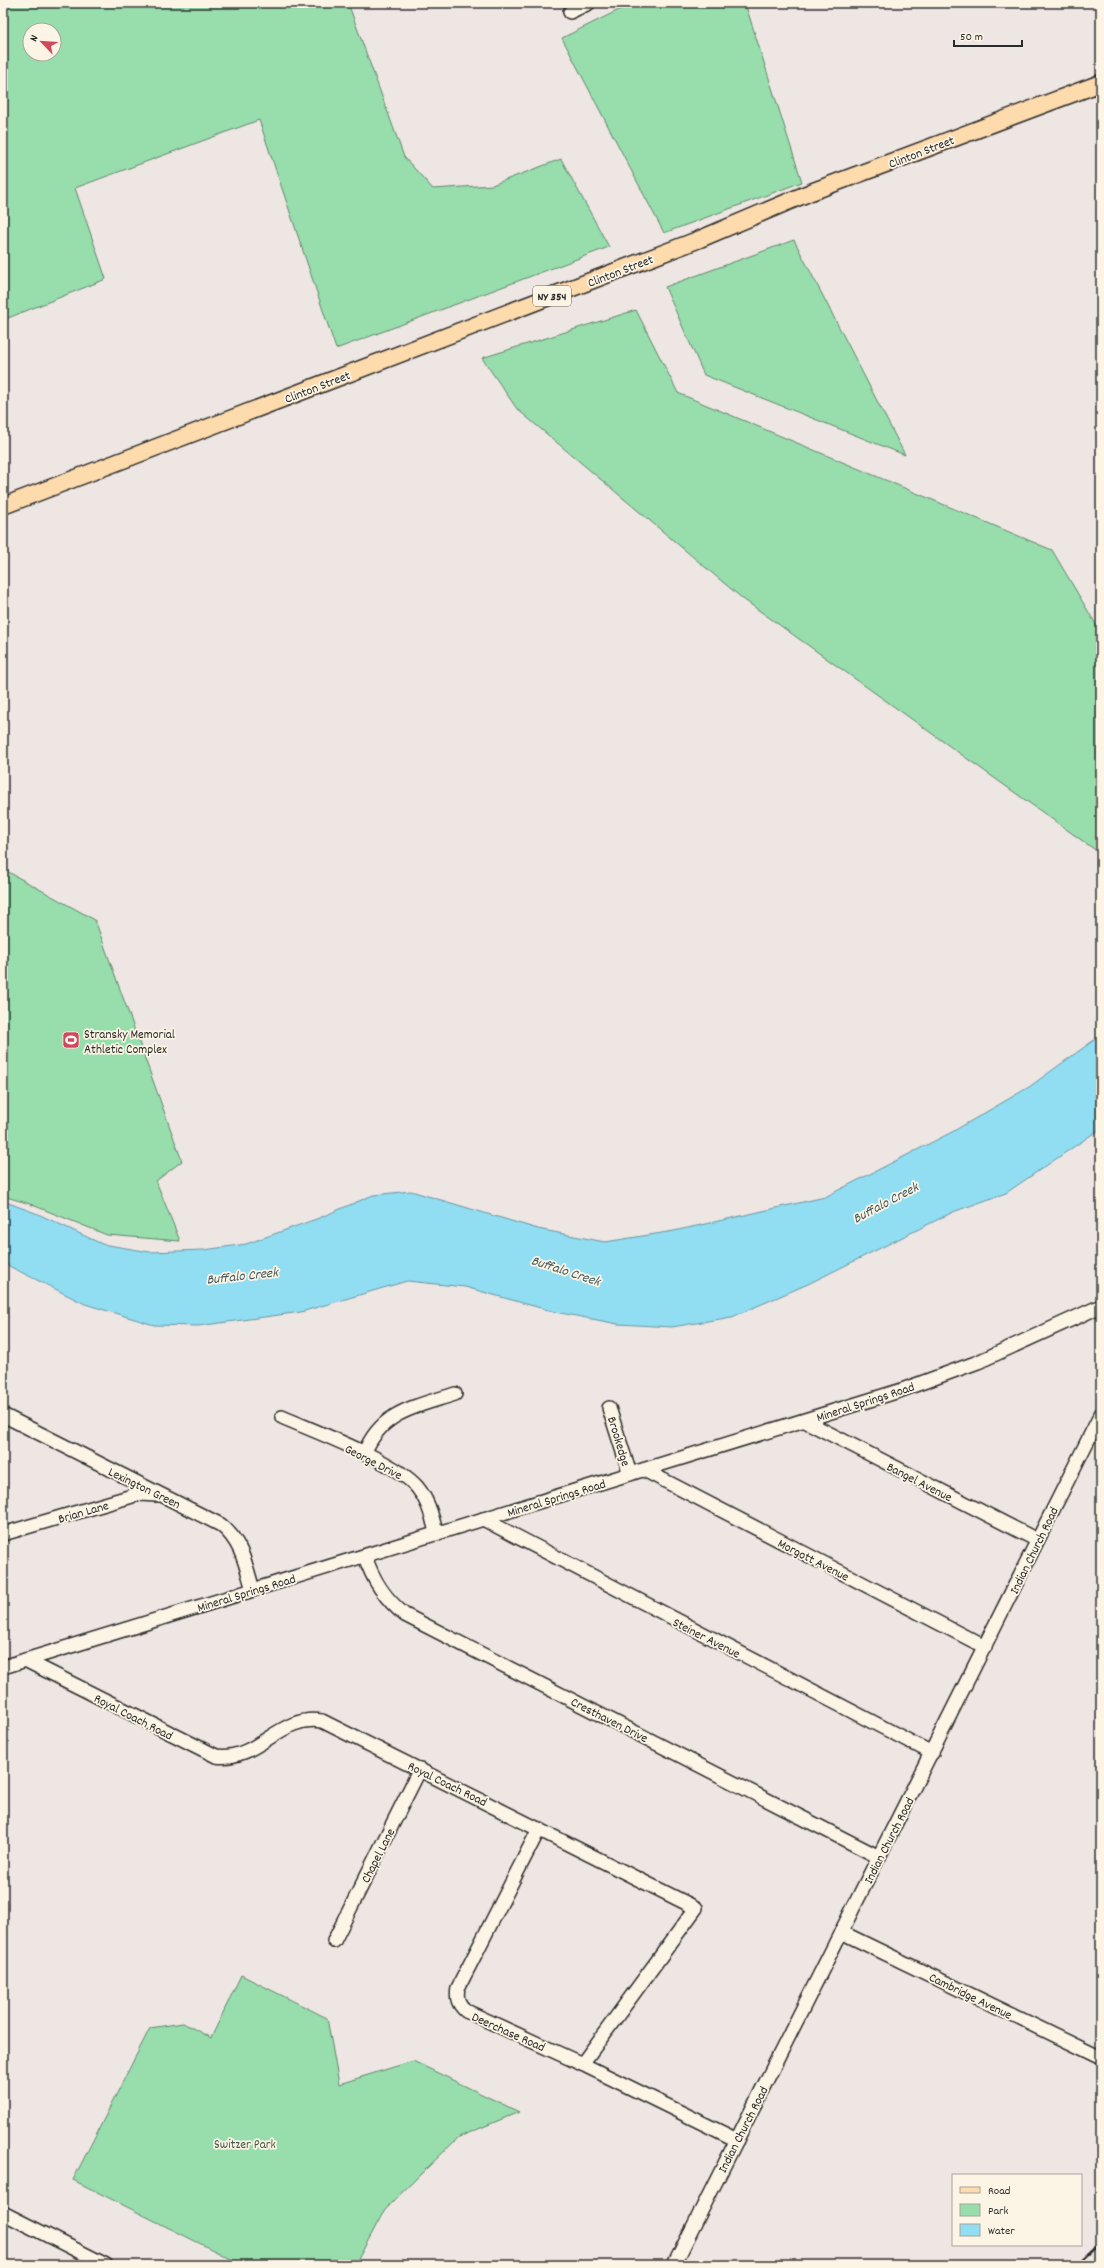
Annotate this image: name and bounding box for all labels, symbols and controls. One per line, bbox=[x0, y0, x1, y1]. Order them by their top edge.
north arrow bbox=[22, 22, 62, 62]
scale bar bbox=[954, 22, 1022, 48]
text: 50 m bbox=[960, 29, 983, 46]
text: N bbox=[26, 32, 43, 44]
street label: Clinton Street bbox=[886, 132, 958, 175]
street label: Clinton Street bbox=[585, 251, 657, 294]
road number: NY 354 bbox=[533, 286, 571, 306]
street label: Clinton Street bbox=[282, 367, 354, 410]
place label: Stransky Memorial Athletic Complex bbox=[84, 1026, 175, 1060]
sports icon: Stransky Memorial Athletic Complex bbox=[61, 1030, 81, 1050]
water label: Buffalo Creek bbox=[850, 1178, 923, 1229]
water label: Buffalo Creek bbox=[528, 1251, 604, 1293]
water label: Buffalo Creek bbox=[206, 1263, 280, 1291]
street label: Mineral Springs Road bbox=[814, 1379, 917, 1428]
street label: Brookedge bbox=[601, 1415, 634, 1469]
street label: George Drive bbox=[341, 1441, 405, 1486]
street label: Bangel Avenue bbox=[883, 1459, 955, 1508]
street label: Lexington Green bbox=[105, 1464, 183, 1515]
street label: Mineral Springs Road bbox=[505, 1475, 608, 1523]
street label: Brian Lane bbox=[56, 1497, 111, 1530]
street label: Indian Church Road bbox=[1006, 1504, 1065, 1598]
street label: Morgott Avenue bbox=[774, 1535, 852, 1587]
street label: Mineral Springs Road bbox=[195, 1570, 298, 1618]
street label: Steiner Avenue bbox=[669, 1614, 743, 1665]
street label: Royal Coach Road bbox=[90, 1690, 176, 1746]
street label: Cresthaven Drive bbox=[567, 1694, 651, 1749]
street label: Royal Coach Road bbox=[404, 1758, 490, 1813]
street label: Indian Church Road bbox=[860, 1795, 920, 1888]
street label: Chapel Lane bbox=[357, 1825, 401, 1887]
street label: Cambridge Avenue bbox=[925, 1969, 1015, 2026]
street label: Deerchase Road bbox=[468, 2009, 548, 2058]
street label: Indian Church Road bbox=[714, 2084, 774, 2177]
park label: Switzer Park bbox=[214, 2136, 276, 2155]
legend bbox=[952, 2174, 1082, 2246]
text: Road bbox=[988, 2183, 1010, 2200]
text: Park bbox=[988, 2203, 1009, 2220]
text: Water bbox=[988, 2223, 1015, 2240]

